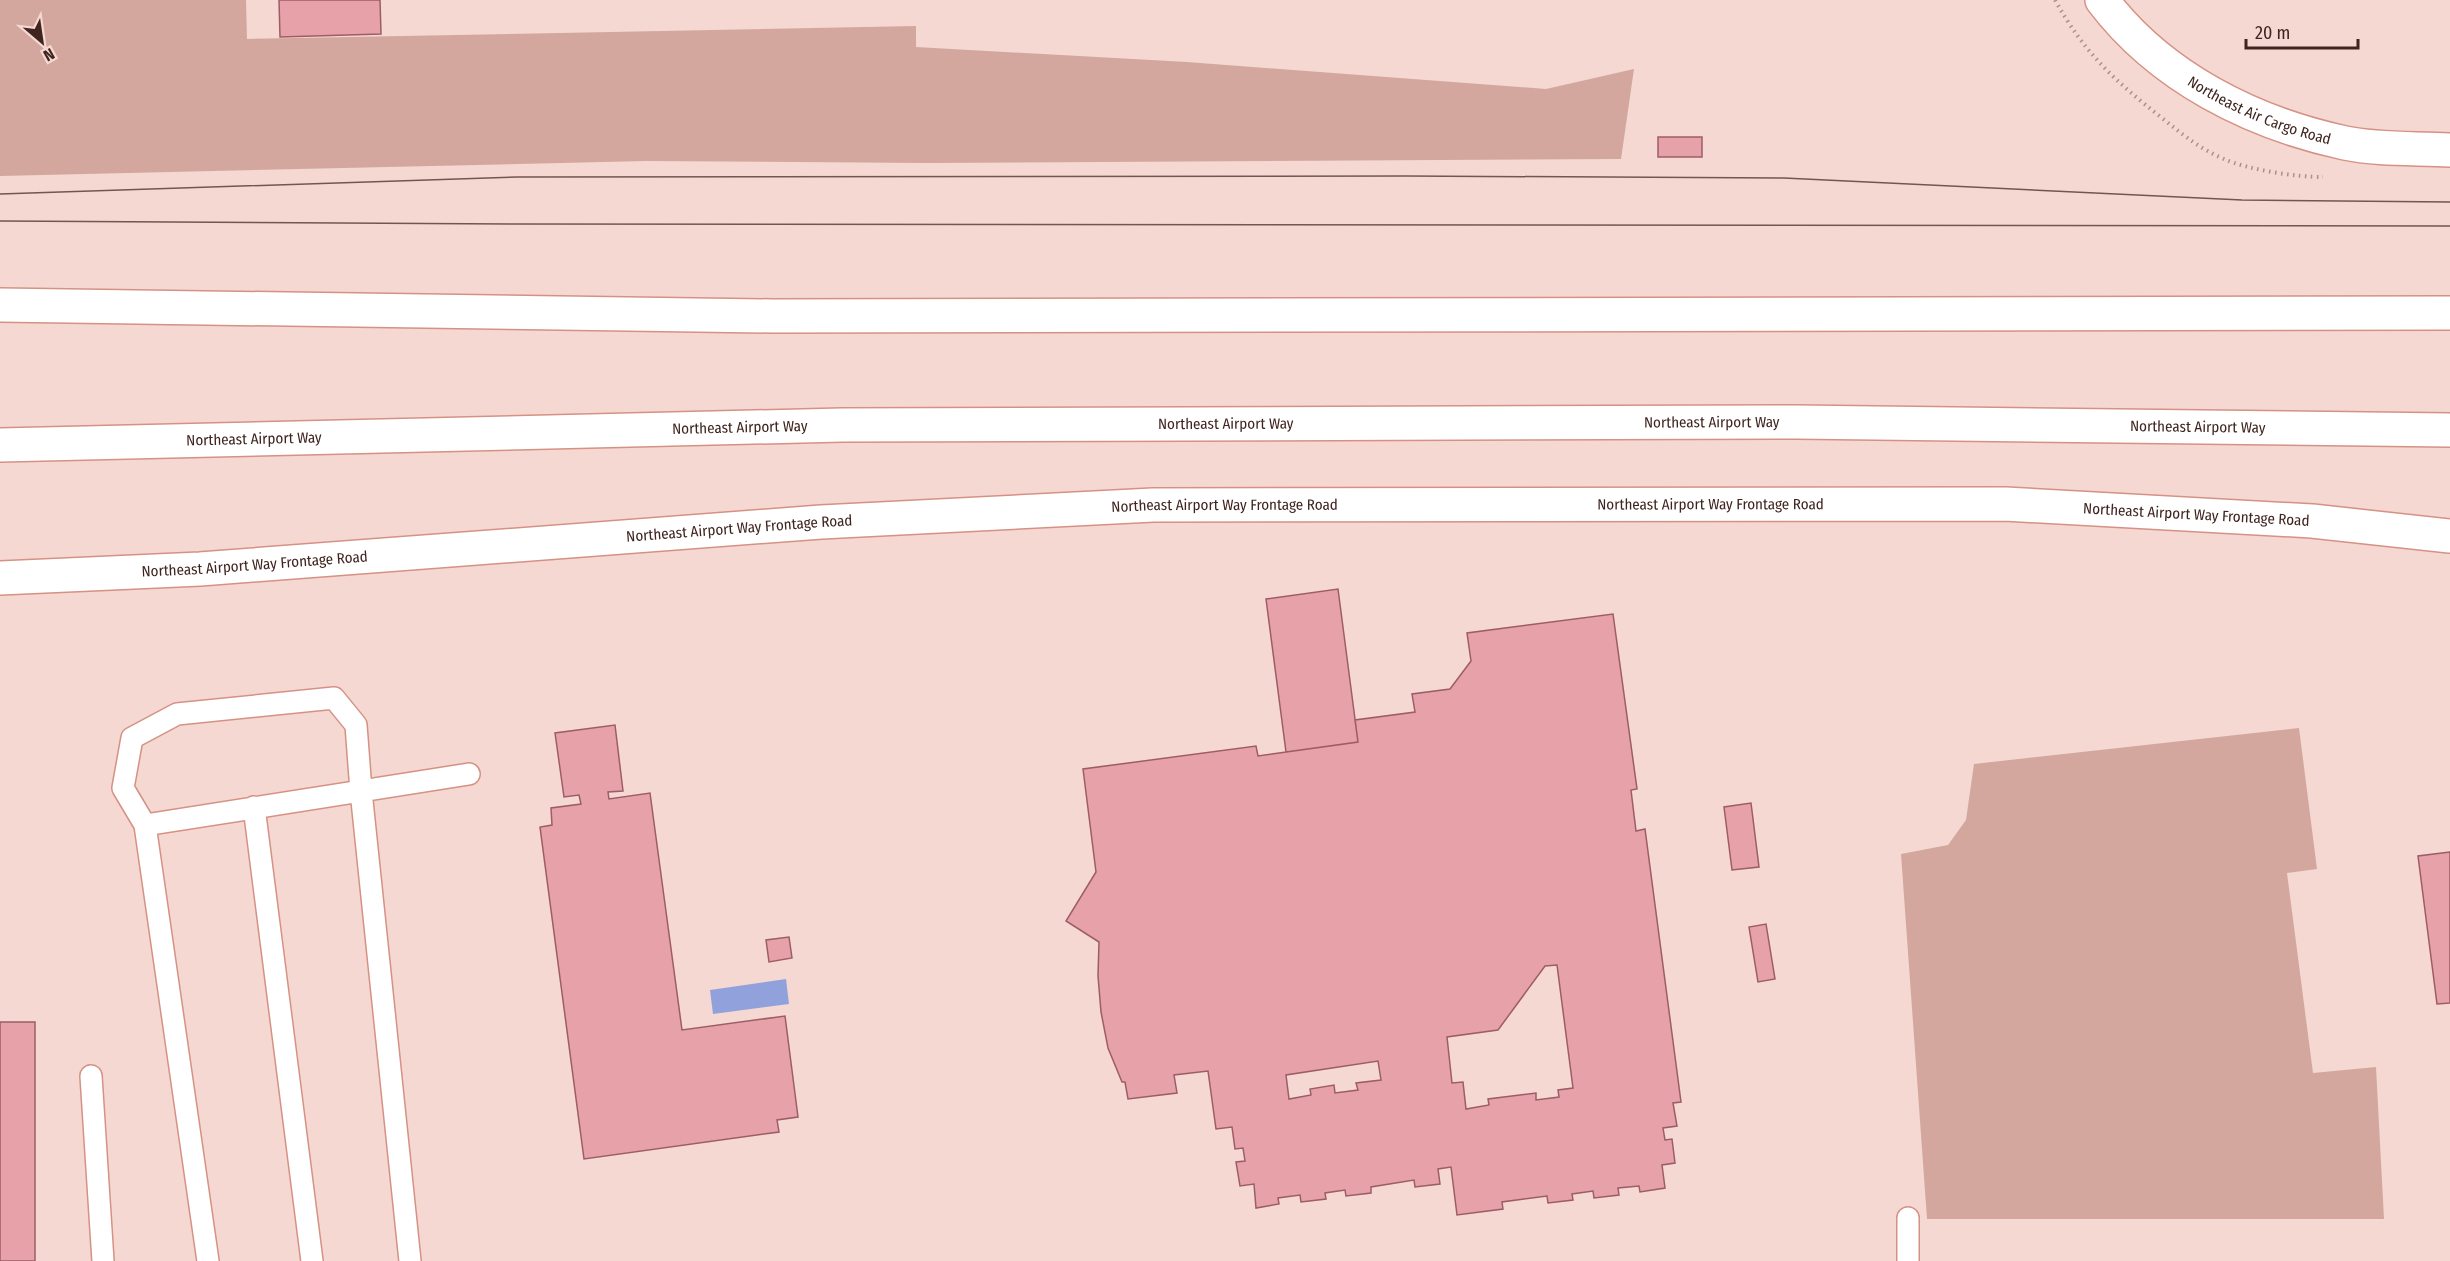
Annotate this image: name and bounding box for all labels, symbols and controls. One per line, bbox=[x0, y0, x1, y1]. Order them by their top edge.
north arrow bbox=[12, 12, 72, 72]
scale bar bbox=[2246, 12, 2358, 50]
text: 20 m bbox=[2255, 22, 2290, 44]
text: N bbox=[40, 44, 58, 65]
street label: Northeast Air Cargo Road bbox=[2184, 72, 2333, 148]
street label: Northeast Airport Way bbox=[1644, 413, 1780, 431]
street label: Northeast Airport Way bbox=[1158, 415, 1294, 433]
street label: Northeast Airport Way bbox=[672, 417, 808, 438]
street label: Northeast Airport Way bbox=[2130, 417, 2266, 437]
street label: Northeast Airport Way bbox=[186, 428, 322, 450]
street label: Northeast Airport Way Frontage Road bbox=[1597, 495, 1824, 513]
street label: Northeast Airport Way Frontage Road bbox=[1111, 496, 1338, 516]
street label: Northeast Airport Way Frontage Road bbox=[2083, 499, 2310, 530]
street label: Northeast Airport Way Frontage Road bbox=[626, 511, 853, 546]
street label: Northeast Airport Way Frontage Road bbox=[141, 547, 368, 581]

